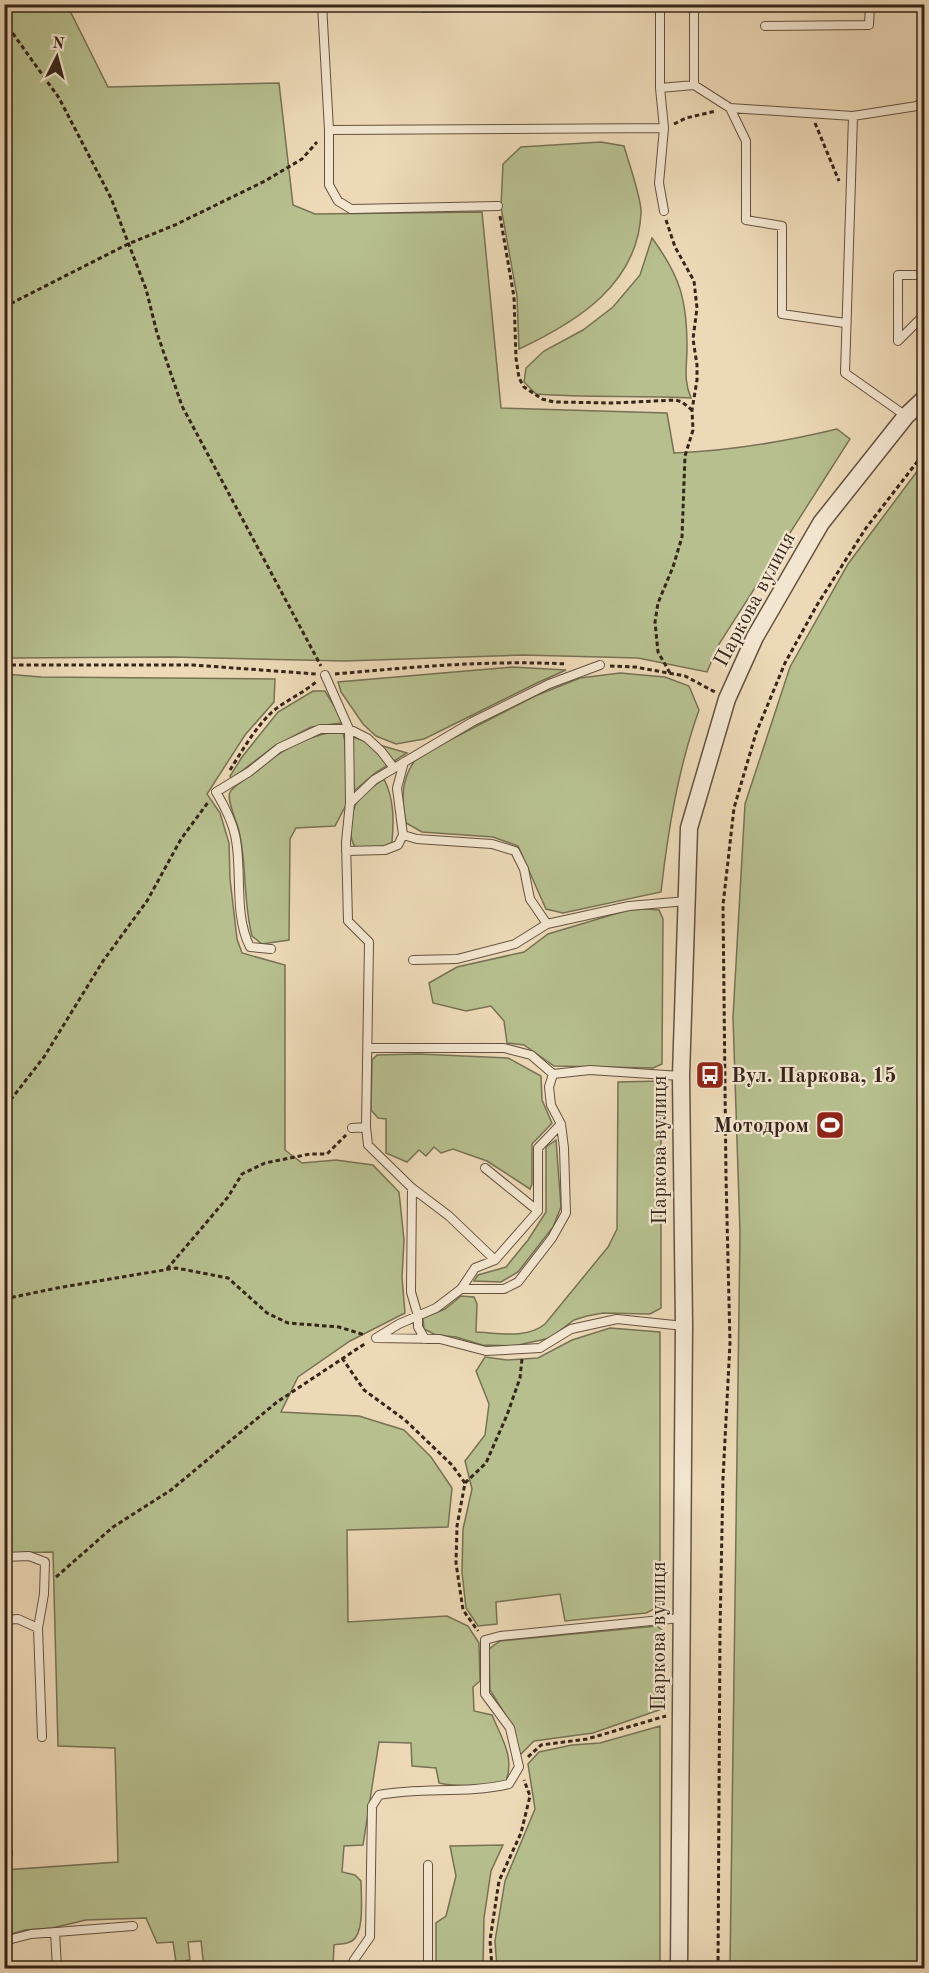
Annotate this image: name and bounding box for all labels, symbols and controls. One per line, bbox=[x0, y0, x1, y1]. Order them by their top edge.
north arrow bbox=[27, 27, 87, 87]
text: N bbox=[51, 35, 66, 53]
street label: Паркова вулиця bbox=[711, 529, 800, 671]
bus stop icon: Вул. Паркова, 15 bbox=[694, 1059, 726, 1091]
place label: Вул. Паркова, 15 bbox=[731, 1066, 897, 1087]
street label: Паркова вулиця bbox=[650, 1075, 671, 1225]
sports icon: Мотодром bbox=[814, 1109, 846, 1141]
place label: Мотодром bbox=[714, 1116, 809, 1137]
street label: Паркова вулиця bbox=[649, 1561, 670, 1711]

